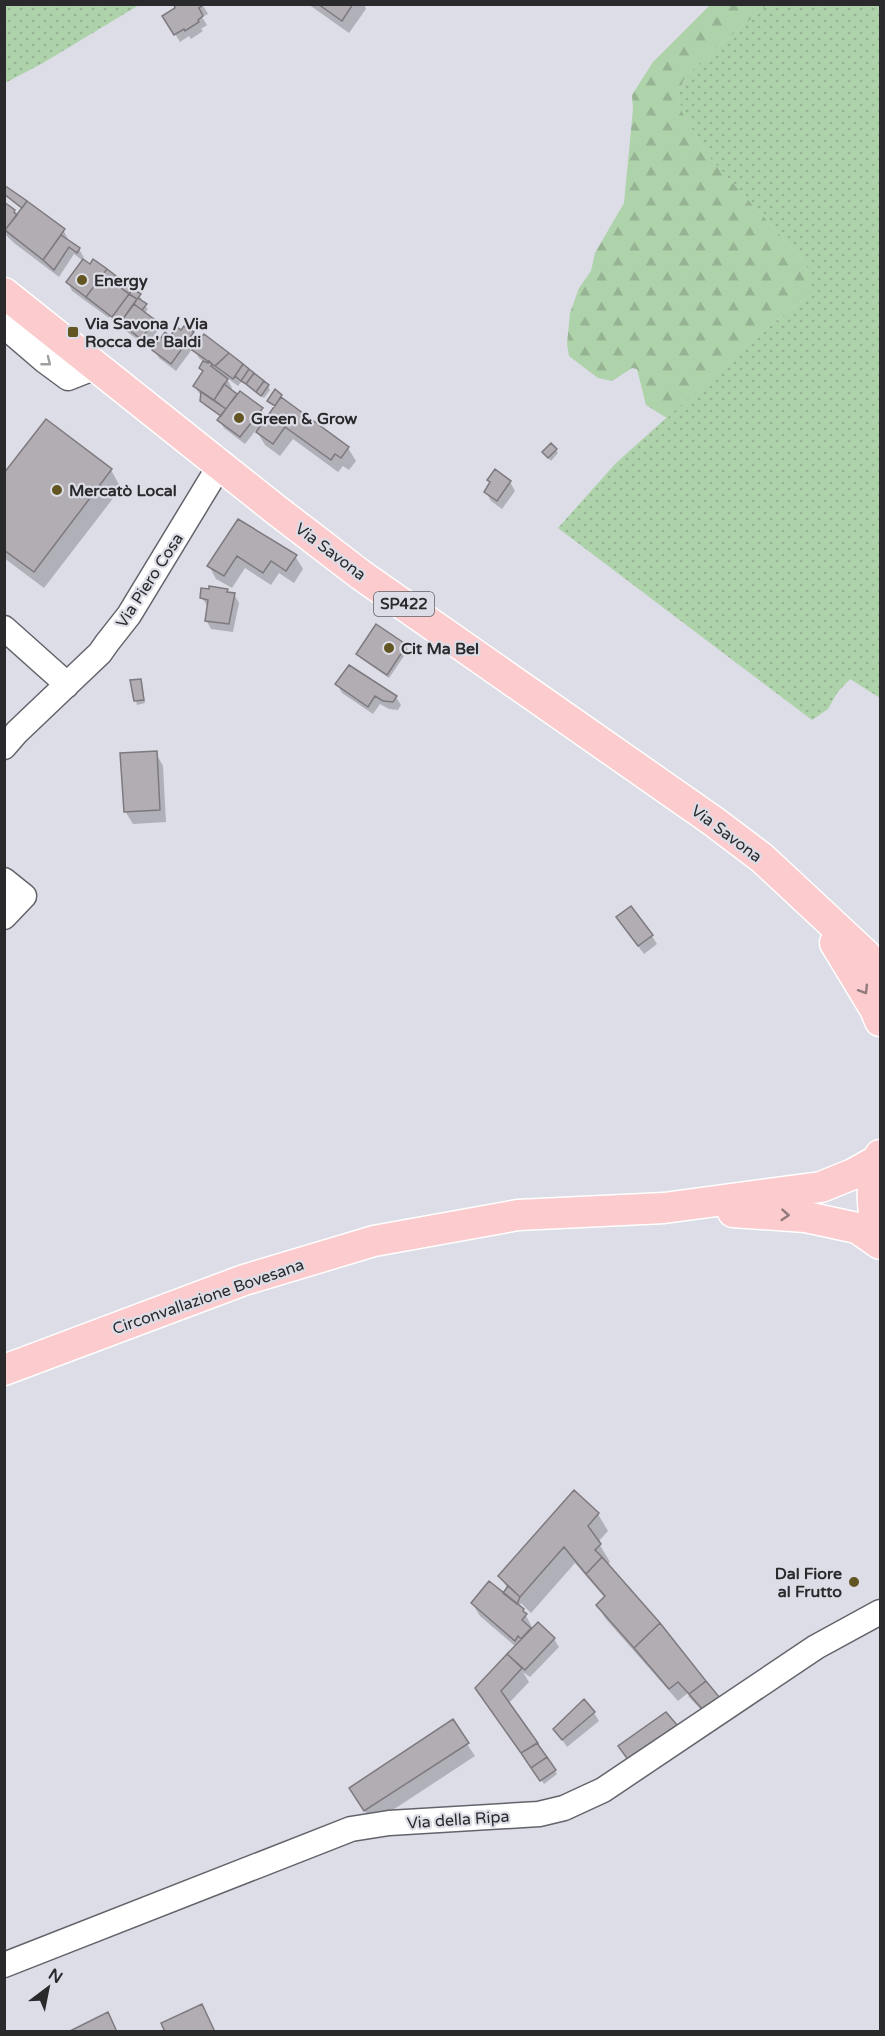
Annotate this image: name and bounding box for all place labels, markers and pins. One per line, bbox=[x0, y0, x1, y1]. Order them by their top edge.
place label: Energy bbox=[94, 271, 148, 291]
marker: Energy bbox=[75, 273, 89, 287]
place label: Via Savona / Via Rocca de' Baldi bbox=[85, 314, 208, 352]
marker: Via Savona / Via Rocca de' Baldi bbox=[66, 325, 80, 339]
place label: Green & Grow bbox=[251, 409, 358, 429]
marker: Green & Grow bbox=[232, 411, 246, 425]
place label: Mercatò Local bbox=[69, 481, 177, 501]
marker: Mercatò Local bbox=[50, 483, 64, 497]
place label: Cit Ma Bel bbox=[401, 639, 479, 659]
marker: Cit Ma Bel bbox=[382, 641, 396, 655]
place label: Dal Fiore al Frutto bbox=[775, 1564, 842, 1602]
marker: Dal Fiore al Frutto bbox=[847, 1575, 861, 1589]

